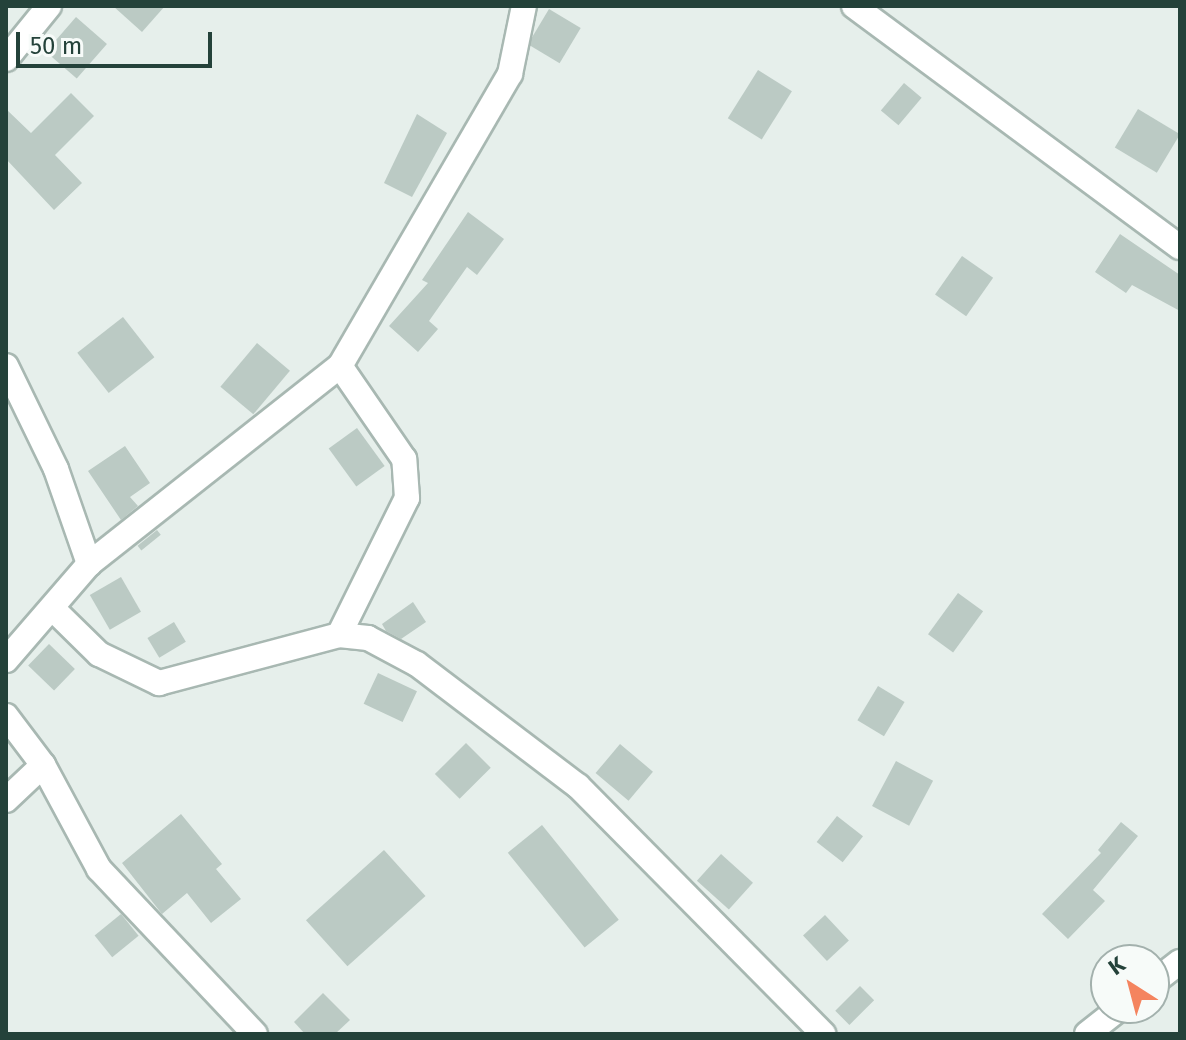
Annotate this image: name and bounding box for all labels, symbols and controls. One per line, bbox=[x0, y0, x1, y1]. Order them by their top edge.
scale bar bbox=[20, 16, 216, 66]
text: 50 m bbox=[30, 32, 82, 60]
north arrow bbox=[1090, 944, 1170, 1024]
text: K bbox=[1103, 951, 1130, 981]

